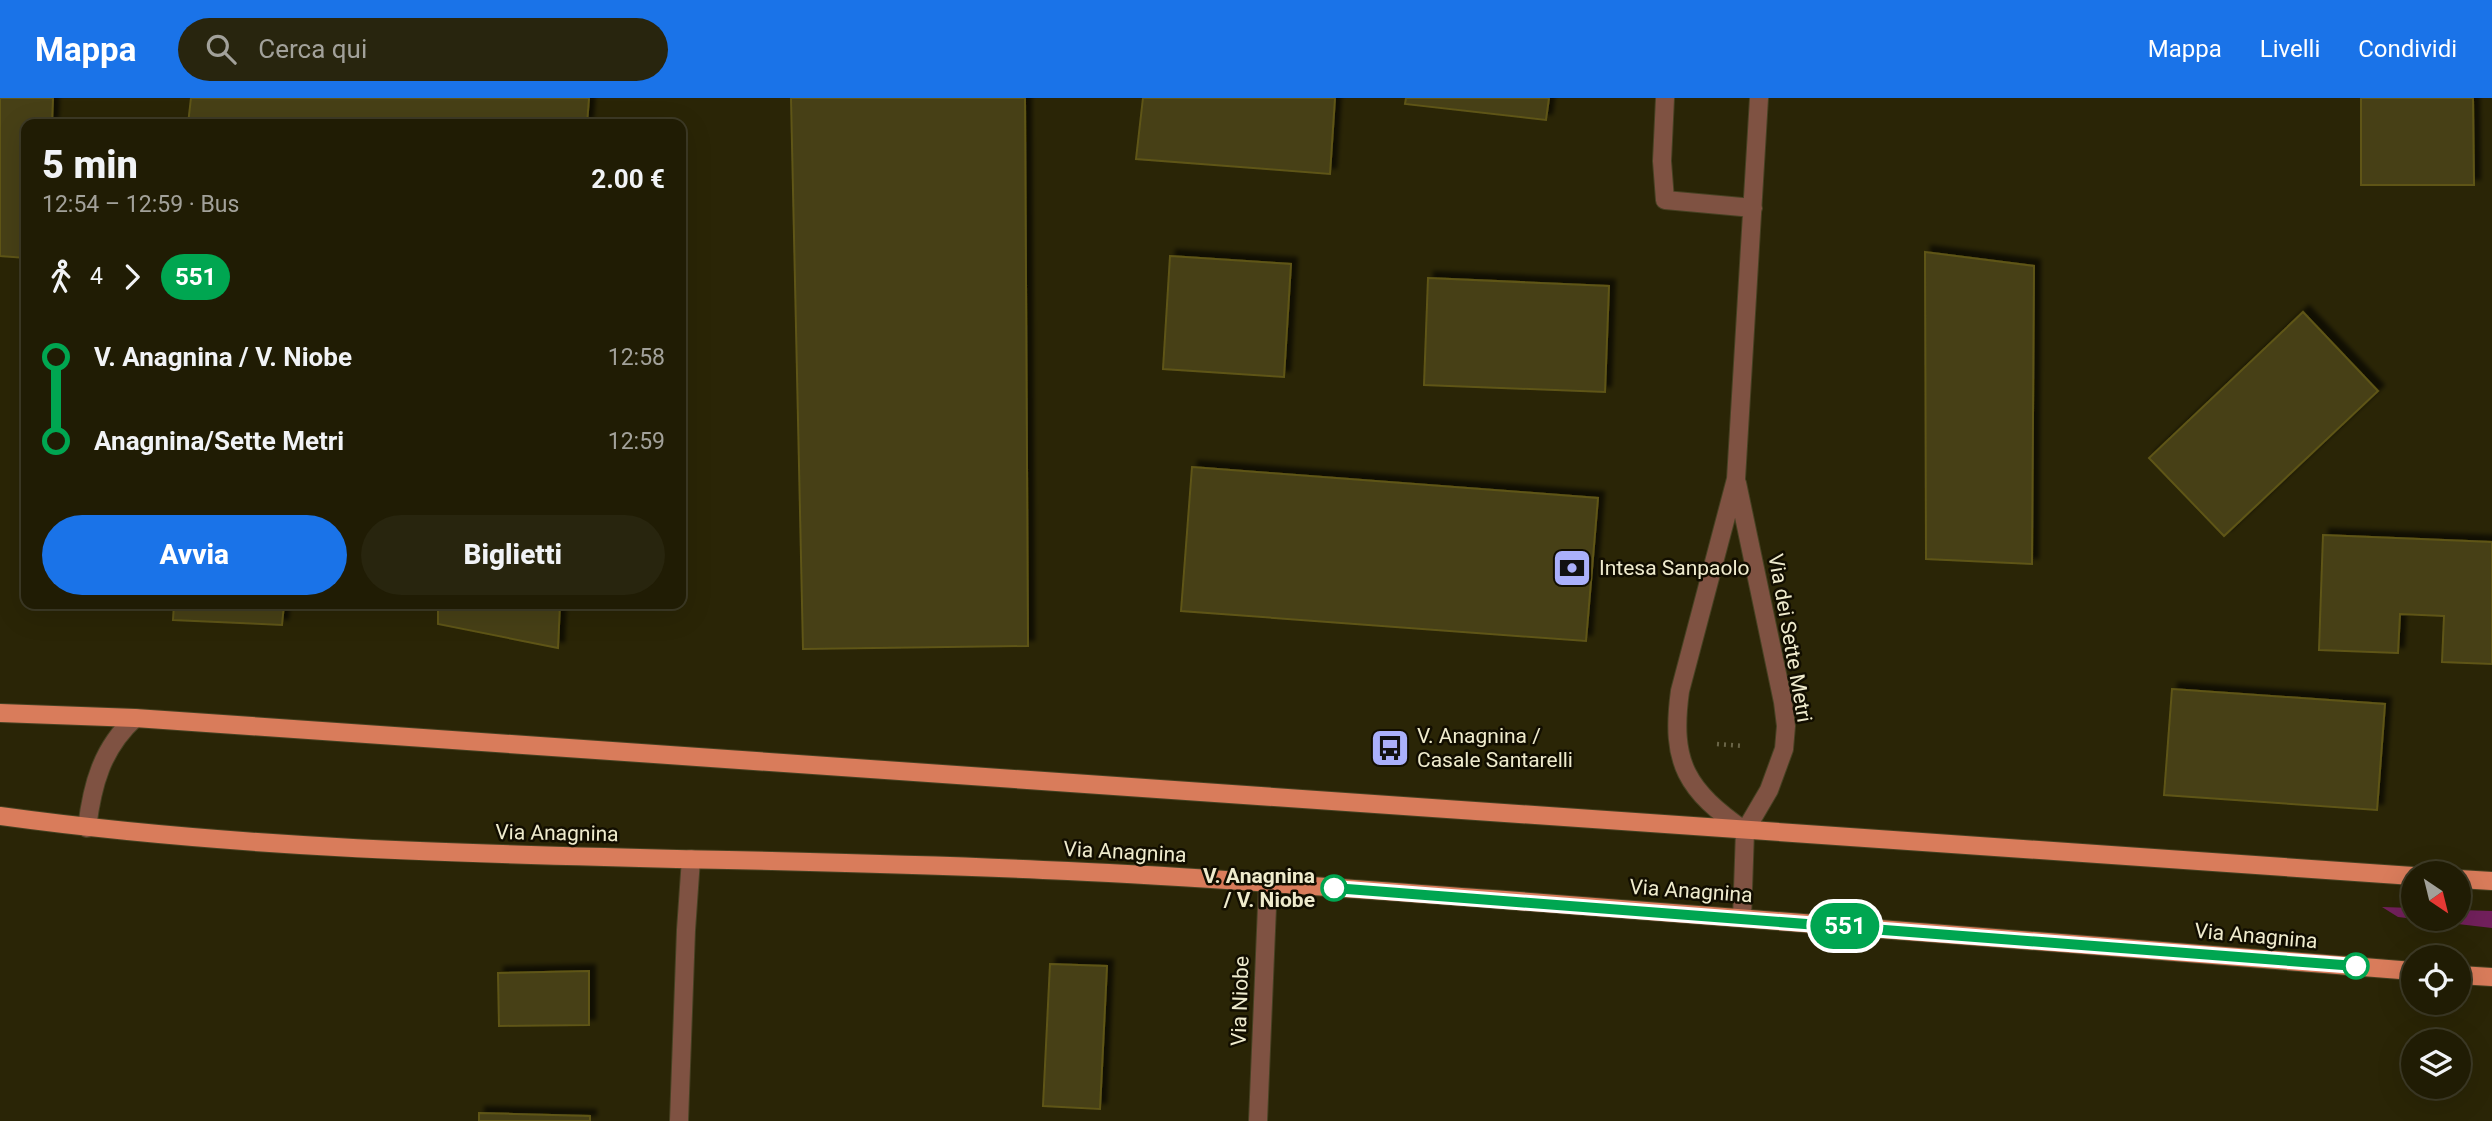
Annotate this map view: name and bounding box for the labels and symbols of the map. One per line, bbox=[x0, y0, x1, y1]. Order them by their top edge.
bank icon: Intesa Sanpaolo bbox=[1551, 547, 1593, 589]
street label: Via dei Sette Metri bbox=[1763, 552, 1817, 724]
place label: Intesa Sanpaolo bbox=[1599, 556, 1750, 580]
place label: V. Anagnina / Casale Santarelli bbox=[1417, 724, 1573, 772]
bus stop icon: V. Anagnina / Casale Santarelli bbox=[1369, 727, 1411, 769]
street label: Via Anagnina bbox=[495, 820, 619, 846]
street label: Via Anagnina bbox=[1063, 837, 1187, 867]
north arrow bbox=[2401, 861, 2471, 931]
place label: V. Anagnina / V. Niobe bbox=[1203, 864, 1315, 912]
marker: V. Anagnina / V. Niobe bbox=[1321, 875, 1347, 901]
street label: Via Anagnina bbox=[1629, 875, 1753, 907]
line badge: 551 bbox=[1805, 903, 1885, 949]
street label: Via Anagnina bbox=[2194, 919, 2318, 953]
unlabelled marker bbox=[2343, 953, 2369, 979]
street label: Via Niobe bbox=[1226, 956, 1254, 1046]

